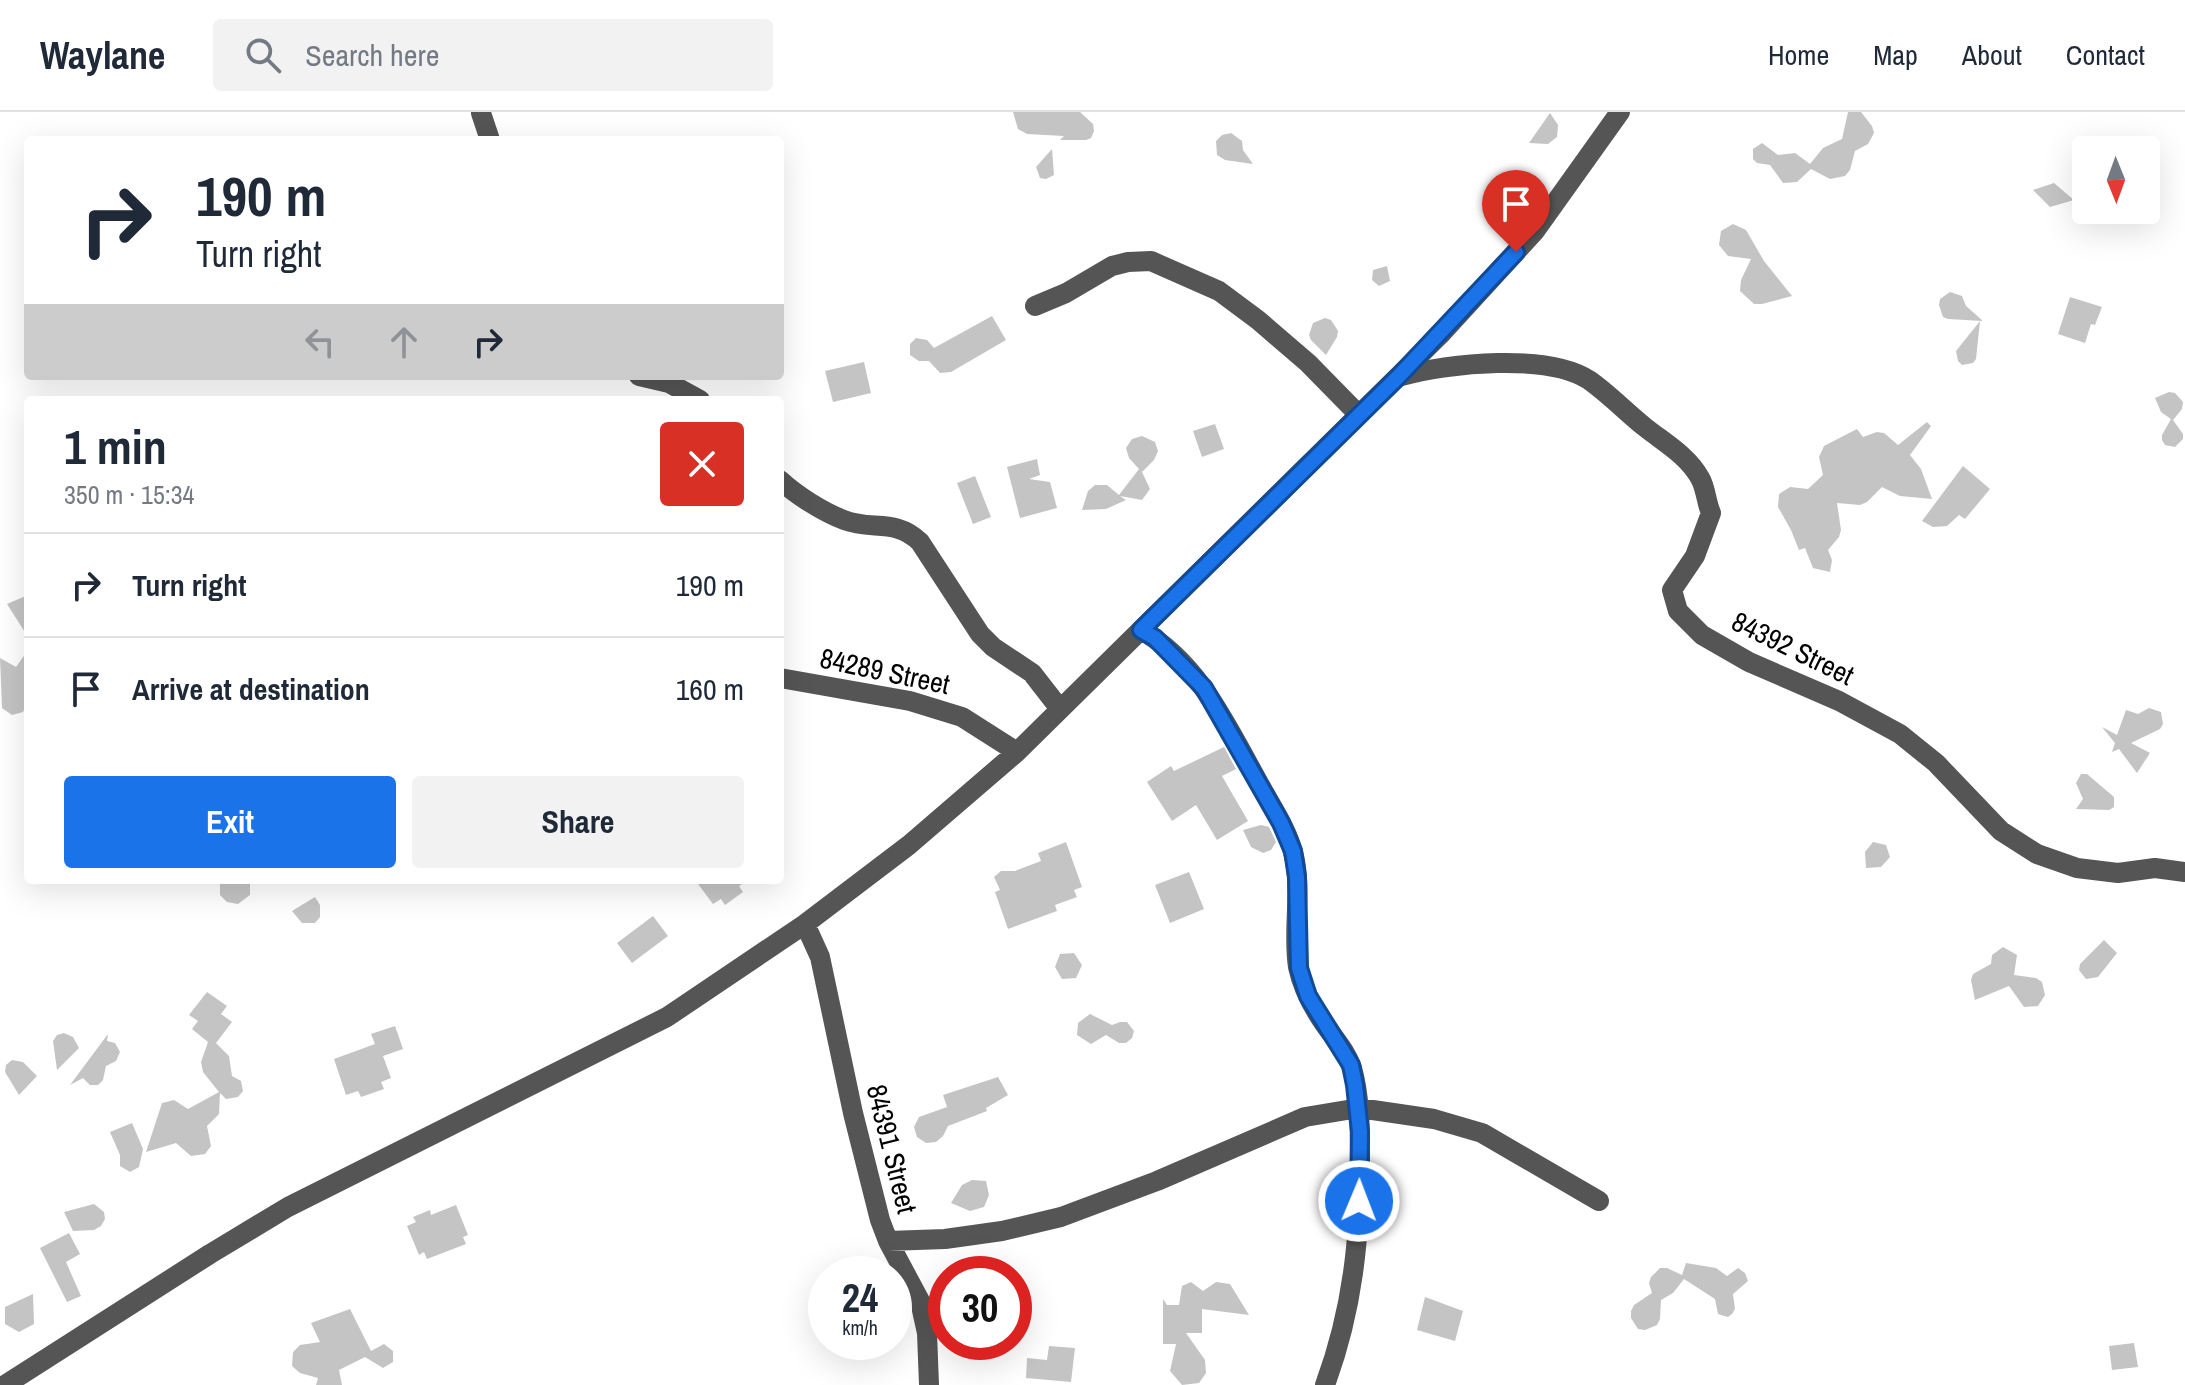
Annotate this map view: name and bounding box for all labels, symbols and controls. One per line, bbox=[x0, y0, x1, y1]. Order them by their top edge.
search box bbox=[213, 19, 773, 91]
text: Waylane bbox=[40, 30, 165, 81]
icon: search bbox=[241, 33, 285, 77]
text: Search here bbox=[305, 35, 439, 75]
text: Home bbox=[1768, 36, 1829, 74]
text: Map bbox=[1873, 36, 1918, 74]
text: About bbox=[1962, 36, 2022, 74]
text: Contact bbox=[2066, 36, 2145, 74]
north arrow bbox=[2072, 136, 2160, 224]
map controls bbox=[2072, 136, 2160, 224]
text: 190 m bbox=[196, 158, 326, 233]
icon: right bbox=[64, 168, 168, 272]
pin bbox=[1482, 170, 1550, 252]
icon: arrive bbox=[1494, 182, 1538, 226]
text: Turn right bbox=[196, 230, 321, 278]
icon: left bbox=[298, 320, 342, 364]
icon: ahead bbox=[382, 320, 426, 364]
icon: right bbox=[466, 320, 510, 364]
text: 1 min bbox=[64, 414, 167, 479]
button: close bbox=[660, 422, 744, 506]
text: 350 m · 15:34 bbox=[64, 477, 194, 512]
icon: right bbox=[64, 563, 108, 607]
text: Turn right bbox=[132, 565, 246, 605]
text: 190 m bbox=[676, 565, 744, 605]
street label: 84392 Street bbox=[1726, 602, 1860, 694]
street label: 84289 Street bbox=[817, 639, 953, 703]
icon: arrive bbox=[64, 667, 108, 711]
text: Arrive at destination bbox=[132, 669, 370, 709]
text: 160 m bbox=[676, 669, 744, 709]
button: Exit bbox=[64, 776, 396, 868]
button: Share bbox=[412, 776, 744, 868]
street label: 84391 Street bbox=[858, 1081, 926, 1217]
position arrow bbox=[1317, 1159, 1401, 1243]
speed limit sign: 30 bbox=[928, 1256, 1032, 1360]
text: 24 bbox=[842, 1271, 878, 1324]
text: km/h bbox=[842, 1314, 878, 1341]

